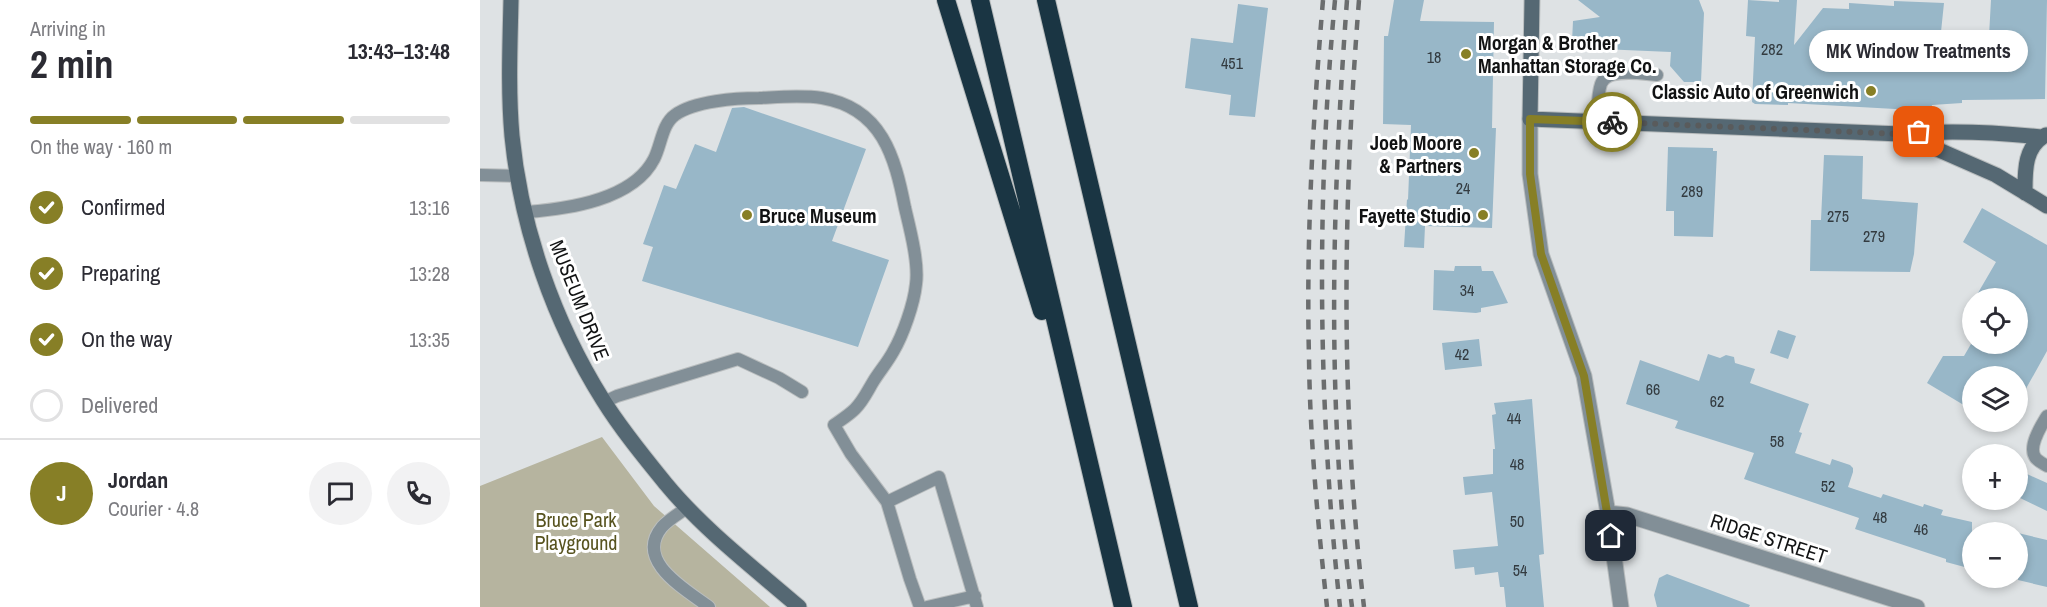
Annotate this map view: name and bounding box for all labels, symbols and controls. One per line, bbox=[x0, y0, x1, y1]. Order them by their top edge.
text: Arriving in bbox=[30, 15, 106, 42]
place label: Morgan & Brother Manhattan Storage Co. bbox=[1478, 29, 1657, 79]
callout: MK Window Treatments bbox=[1810, 30, 2029, 72]
text: 13:43–13:48 bbox=[348, 36, 450, 66]
text: MK Window Treatments bbox=[1826, 37, 2011, 64]
text: 2 min bbox=[30, 38, 114, 90]
house number: 282 bbox=[1761, 38, 1783, 60]
house number: 18 bbox=[1427, 46, 1441, 68]
marker: Morgan & Brother Manhattan Storage Co. bbox=[1459, 47, 1473, 61]
house number: 451 bbox=[1221, 52, 1244, 74]
place label: Classic Auto of Greenwich bbox=[1652, 78, 1859, 105]
marker: Classic Auto of Greenwich bbox=[1864, 84, 1878, 98]
courier bbox=[1582, 92, 1642, 152]
icon: bike bbox=[1596, 106, 1629, 139]
pin bbox=[1893, 106, 1944, 157]
icon: bag bbox=[1902, 115, 1935, 148]
place label: Joeb Moore & Partners bbox=[1370, 129, 1462, 179]
text: On the way · 160 m bbox=[30, 133, 172, 160]
marker: Joeb Moore & Partners bbox=[1467, 146, 1481, 160]
house number: 24 bbox=[1456, 177, 1470, 199]
house number: 289 bbox=[1681, 180, 1703, 202]
icon: check bbox=[30, 191, 63, 224]
text: Confirmed bbox=[81, 192, 165, 222]
text: 13:16 bbox=[409, 194, 450, 221]
place label: Bruce Museum bbox=[759, 202, 877, 229]
place label: Fayette Studio bbox=[1359, 202, 1471, 229]
house number: 275 bbox=[1827, 205, 1849, 227]
marker: Bruce Museum bbox=[740, 208, 754, 222]
marker: Fayette Studio bbox=[1476, 208, 1490, 222]
house number: 279 bbox=[1863, 225, 1885, 247]
street label: MUSEUM DRIVE bbox=[544, 236, 616, 364]
icon: check bbox=[30, 257, 63, 290]
text: Preparing bbox=[81, 258, 160, 288]
text: 13:28 bbox=[409, 260, 450, 287]
house number: 34 bbox=[1460, 279, 1474, 301]
map controls bbox=[1962, 288, 2028, 588]
button: locate bbox=[1962, 288, 2028, 354]
icon: check bbox=[30, 323, 63, 356]
text: On the way bbox=[81, 324, 172, 354]
text: 13:35 bbox=[409, 326, 450, 353]
house number: 42 bbox=[1455, 343, 1469, 365]
button: layers bbox=[1962, 366, 2028, 432]
house number: 66 bbox=[1646, 378, 1660, 400]
text: Delivered bbox=[81, 390, 158, 420]
house number: 62 bbox=[1710, 390, 1724, 412]
house number: 44 bbox=[1507, 407, 1521, 429]
house number: 58 bbox=[1770, 430, 1784, 452]
button: + bbox=[1962, 444, 2028, 510]
house number: 48 bbox=[1510, 453, 1524, 475]
button: chat bbox=[309, 462, 372, 525]
button: phone bbox=[387, 462, 450, 525]
text: Jordan bbox=[108, 465, 168, 495]
house number: 52 bbox=[1821, 475, 1835, 497]
text: J bbox=[56, 478, 67, 508]
text: Courier · 4.8 bbox=[108, 495, 199, 522]
park label: Bruce Park Playground bbox=[535, 506, 617, 556]
street label: RIDGE STREET bbox=[1707, 506, 1831, 570]
house number: 48 bbox=[1873, 506, 1887, 528]
house number: 50 bbox=[1510, 510, 1524, 532]
pin bbox=[1585, 510, 1636, 561]
house number: 46 bbox=[1914, 518, 1928, 540]
icon: home bbox=[1594, 519, 1627, 552]
button: − bbox=[1962, 522, 2028, 588]
house number: 54 bbox=[1513, 559, 1527, 581]

